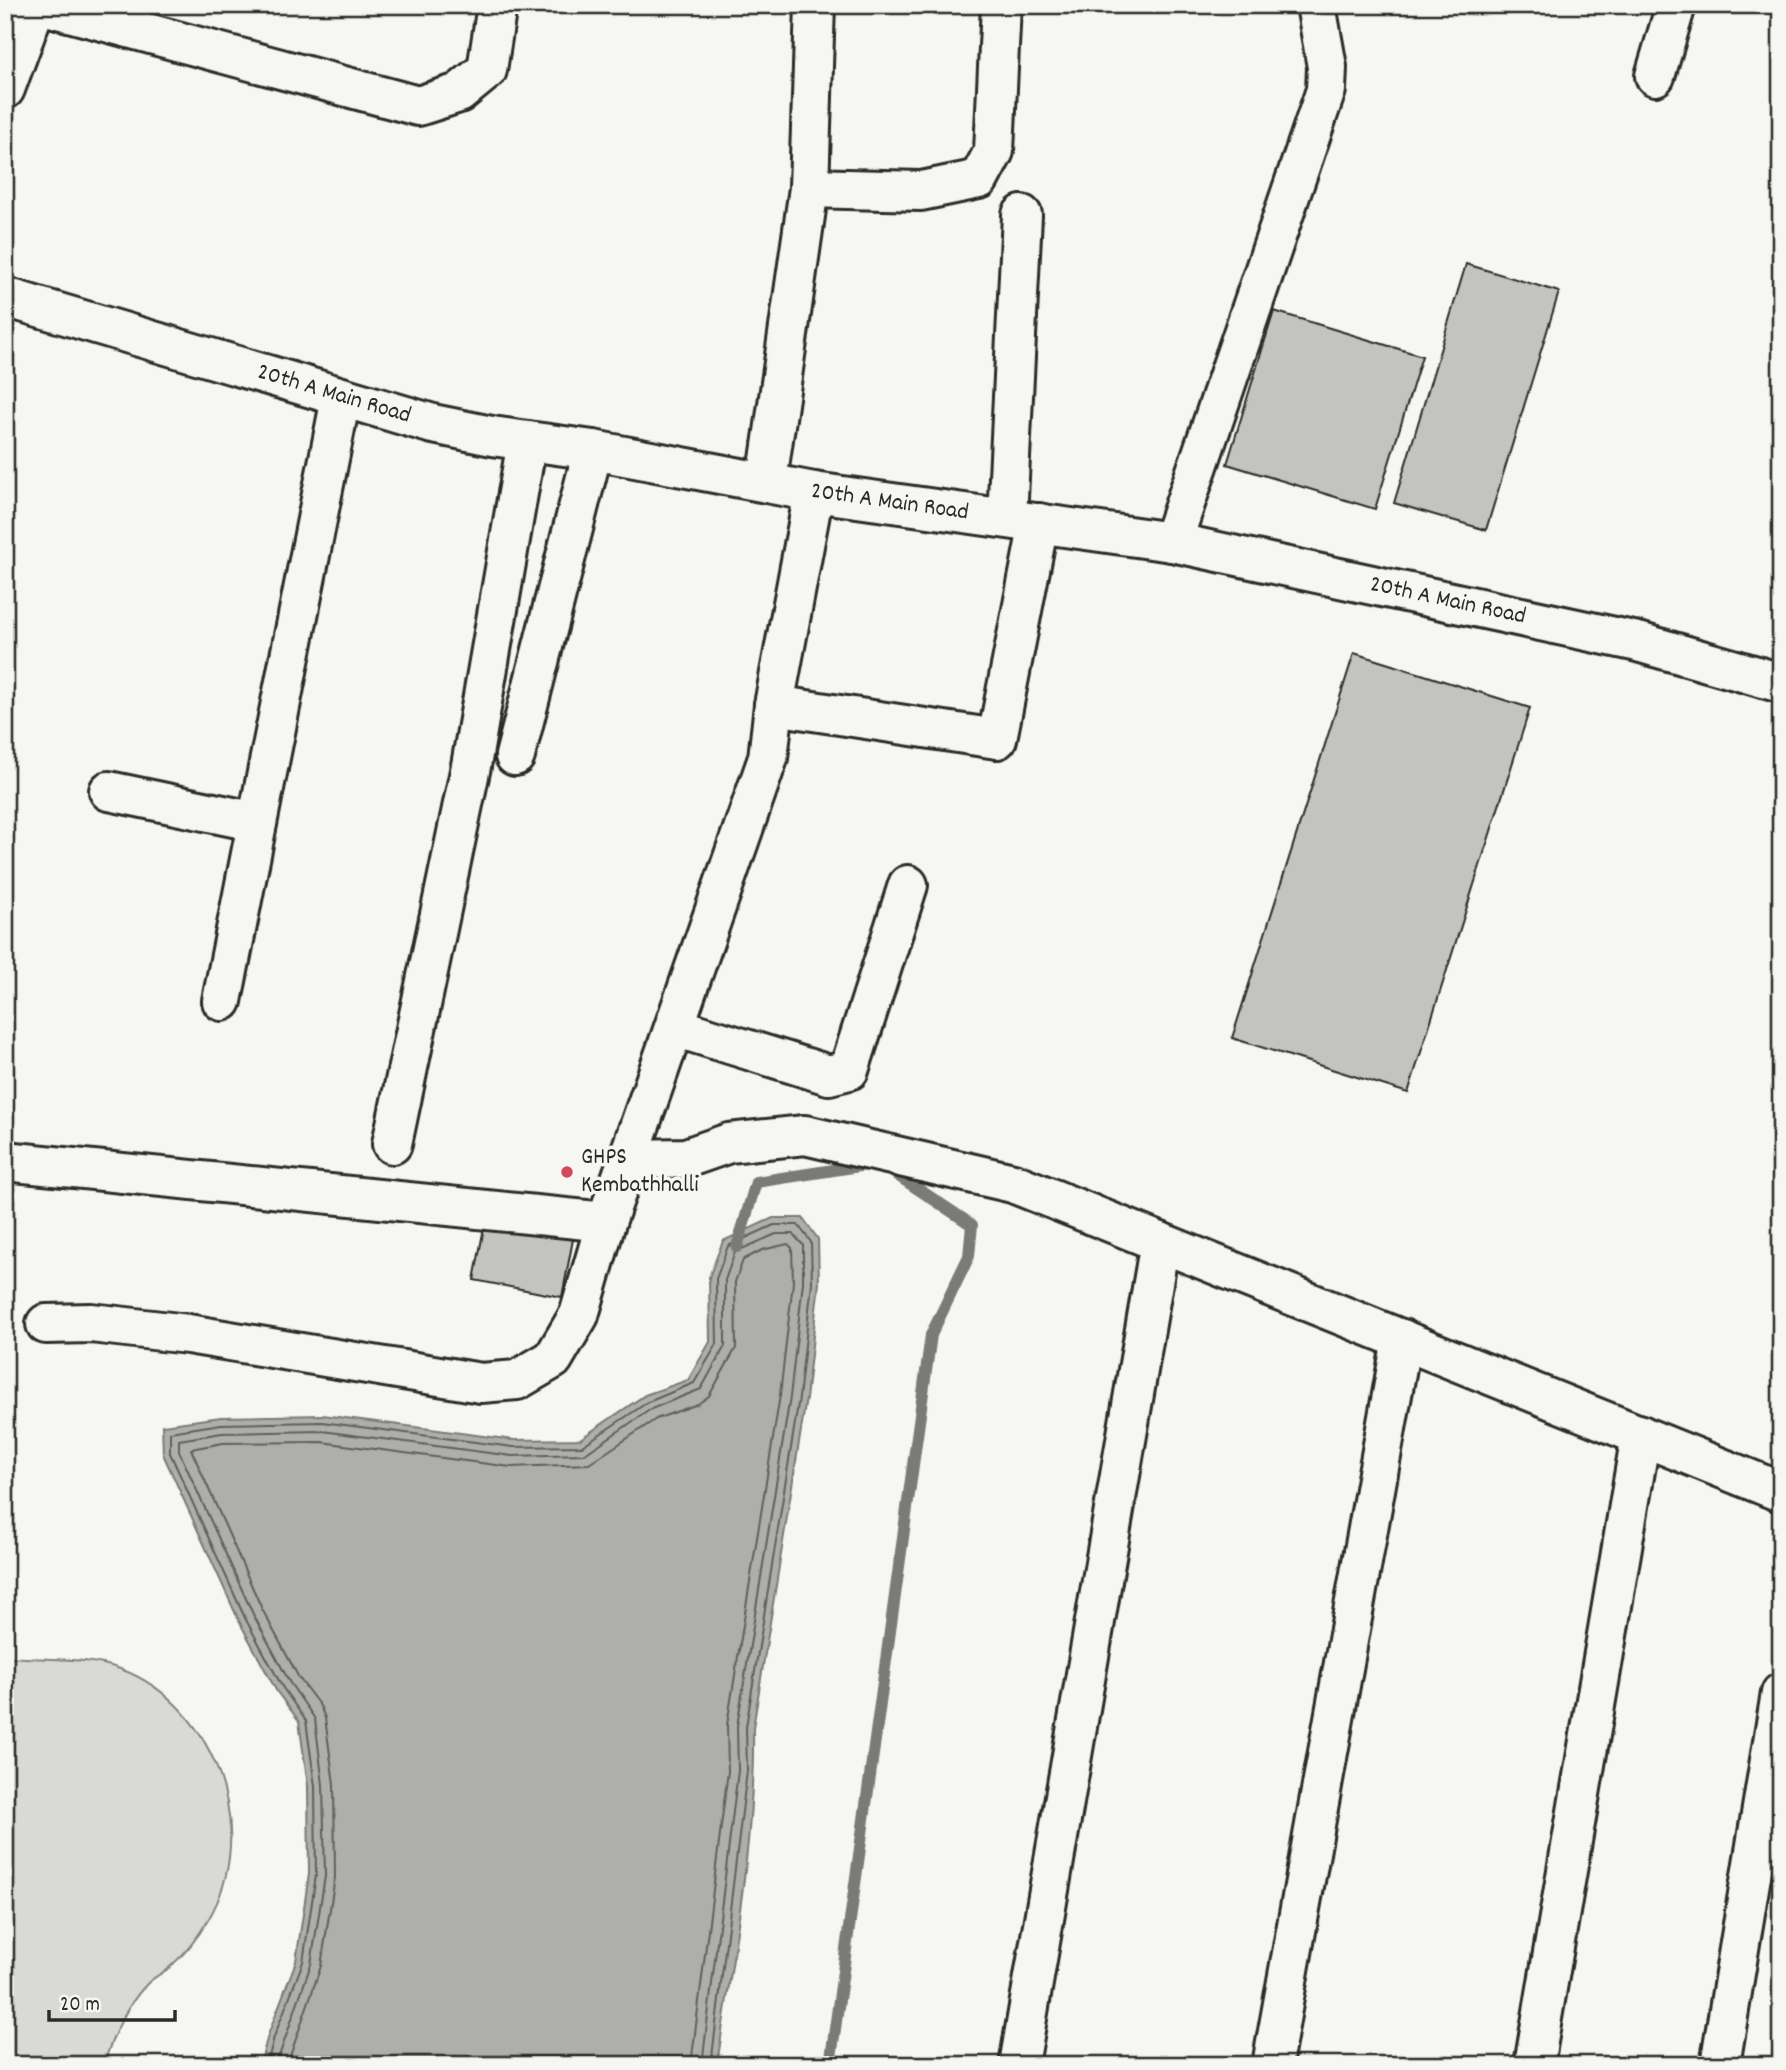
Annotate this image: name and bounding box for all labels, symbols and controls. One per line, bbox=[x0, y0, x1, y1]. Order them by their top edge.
street label: 20th A Main Road bbox=[253, 356, 415, 433]
street label: 20th A Main Road bbox=[809, 475, 971, 530]
street label: 20th A Main Road bbox=[1366, 568, 1529, 634]
place label: GHPS Kembathhalli bbox=[581, 1141, 699, 1203]
marker: GHPS Kembathhalli bbox=[559, 1164, 575, 1180]
scale bar bbox=[49, 1979, 175, 2023]
text: 20 m bbox=[60, 1991, 100, 2021]

